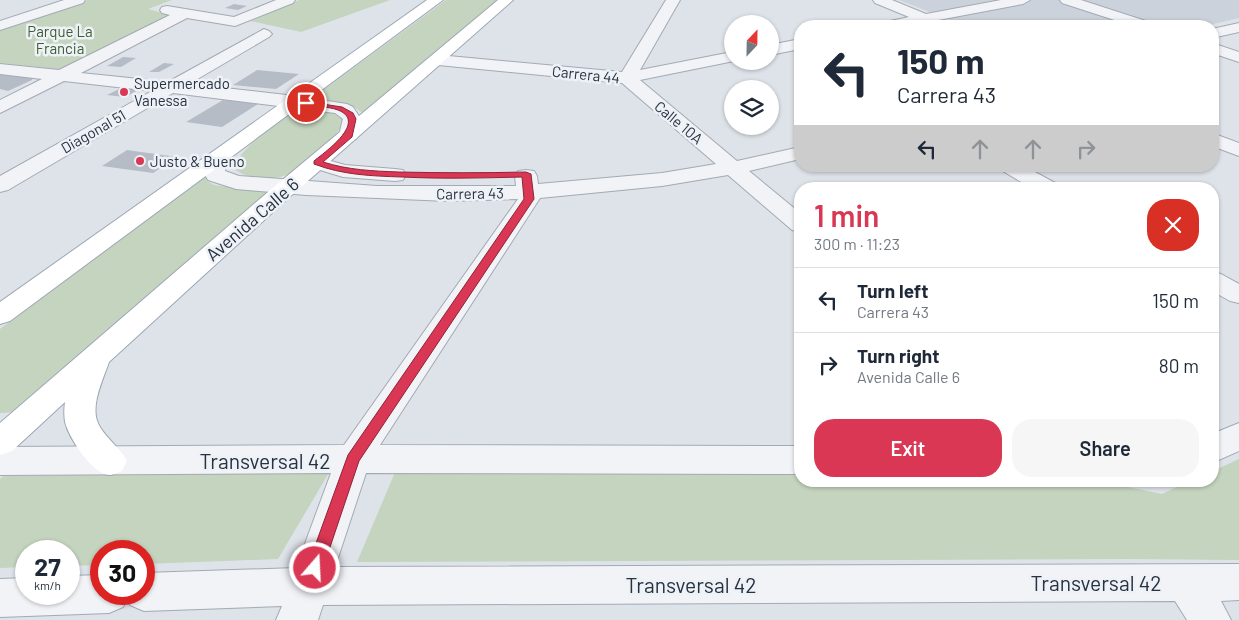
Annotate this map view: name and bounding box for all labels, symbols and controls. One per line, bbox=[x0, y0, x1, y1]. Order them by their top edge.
north arrow bbox=[724, 15, 779, 70]
map controls bbox=[724, 15, 779, 135]
park label: Parque La Francia bbox=[27, 22, 93, 57]
text: 150 m bbox=[897, 39, 984, 81]
icon: left bbox=[814, 40, 879, 105]
street label: Carrera 44 bbox=[551, 61, 621, 87]
place label: Supermercado Vanessa bbox=[134, 74, 230, 109]
button: layers bbox=[724, 80, 779, 135]
text: Carrera 43 bbox=[897, 81, 996, 107]
pin bbox=[285, 82, 327, 124]
marker: Supermercado Vanessa bbox=[118, 86, 130, 98]
icon: arrive bbox=[292, 89, 320, 117]
street label: Calle 10A bbox=[651, 97, 707, 147]
street label: Diagonal 51 bbox=[57, 105, 129, 157]
icon: left bbox=[913, 135, 941, 163]
icon: ahead bbox=[966, 135, 994, 163]
icon: ahead bbox=[1019, 135, 1047, 163]
icon: right bbox=[1072, 135, 1100, 163]
place label: Justo & Bueno bbox=[150, 152, 245, 170]
marker: Justo & Bueno bbox=[134, 155, 146, 167]
street label: Avenida Calle 6 bbox=[201, 173, 303, 265]
street label: Carrera 43 bbox=[436, 183, 504, 203]
text: 1 min bbox=[814, 197, 879, 233]
button: close bbox=[1147, 199, 1199, 251]
text: 300 m · 11:23 bbox=[814, 234, 900, 253]
text: Turn left bbox=[857, 279, 928, 302]
icon: left bbox=[814, 286, 842, 314]
text: 150 m bbox=[1152, 289, 1199, 312]
text: Carrera 43 bbox=[857, 302, 929, 321]
text: Turn right bbox=[857, 344, 939, 367]
icon: right bbox=[814, 351, 842, 379]
text: 80 m bbox=[1159, 354, 1199, 377]
text: Avenida Calle 6 bbox=[857, 367, 960, 386]
button: Exit bbox=[814, 419, 1002, 477]
button: Share bbox=[1012, 419, 1199, 477]
street label: Transversal 42 bbox=[199, 448, 331, 473]
speed limit sign: 30 bbox=[90, 540, 155, 605]
position arrow bbox=[288, 541, 340, 593]
text: 27 bbox=[34, 551, 61, 581]
street label: Transversal 42 bbox=[1030, 570, 1162, 595]
street label: Transversal 42 bbox=[625, 572, 757, 597]
text: km/h bbox=[34, 578, 61, 592]

